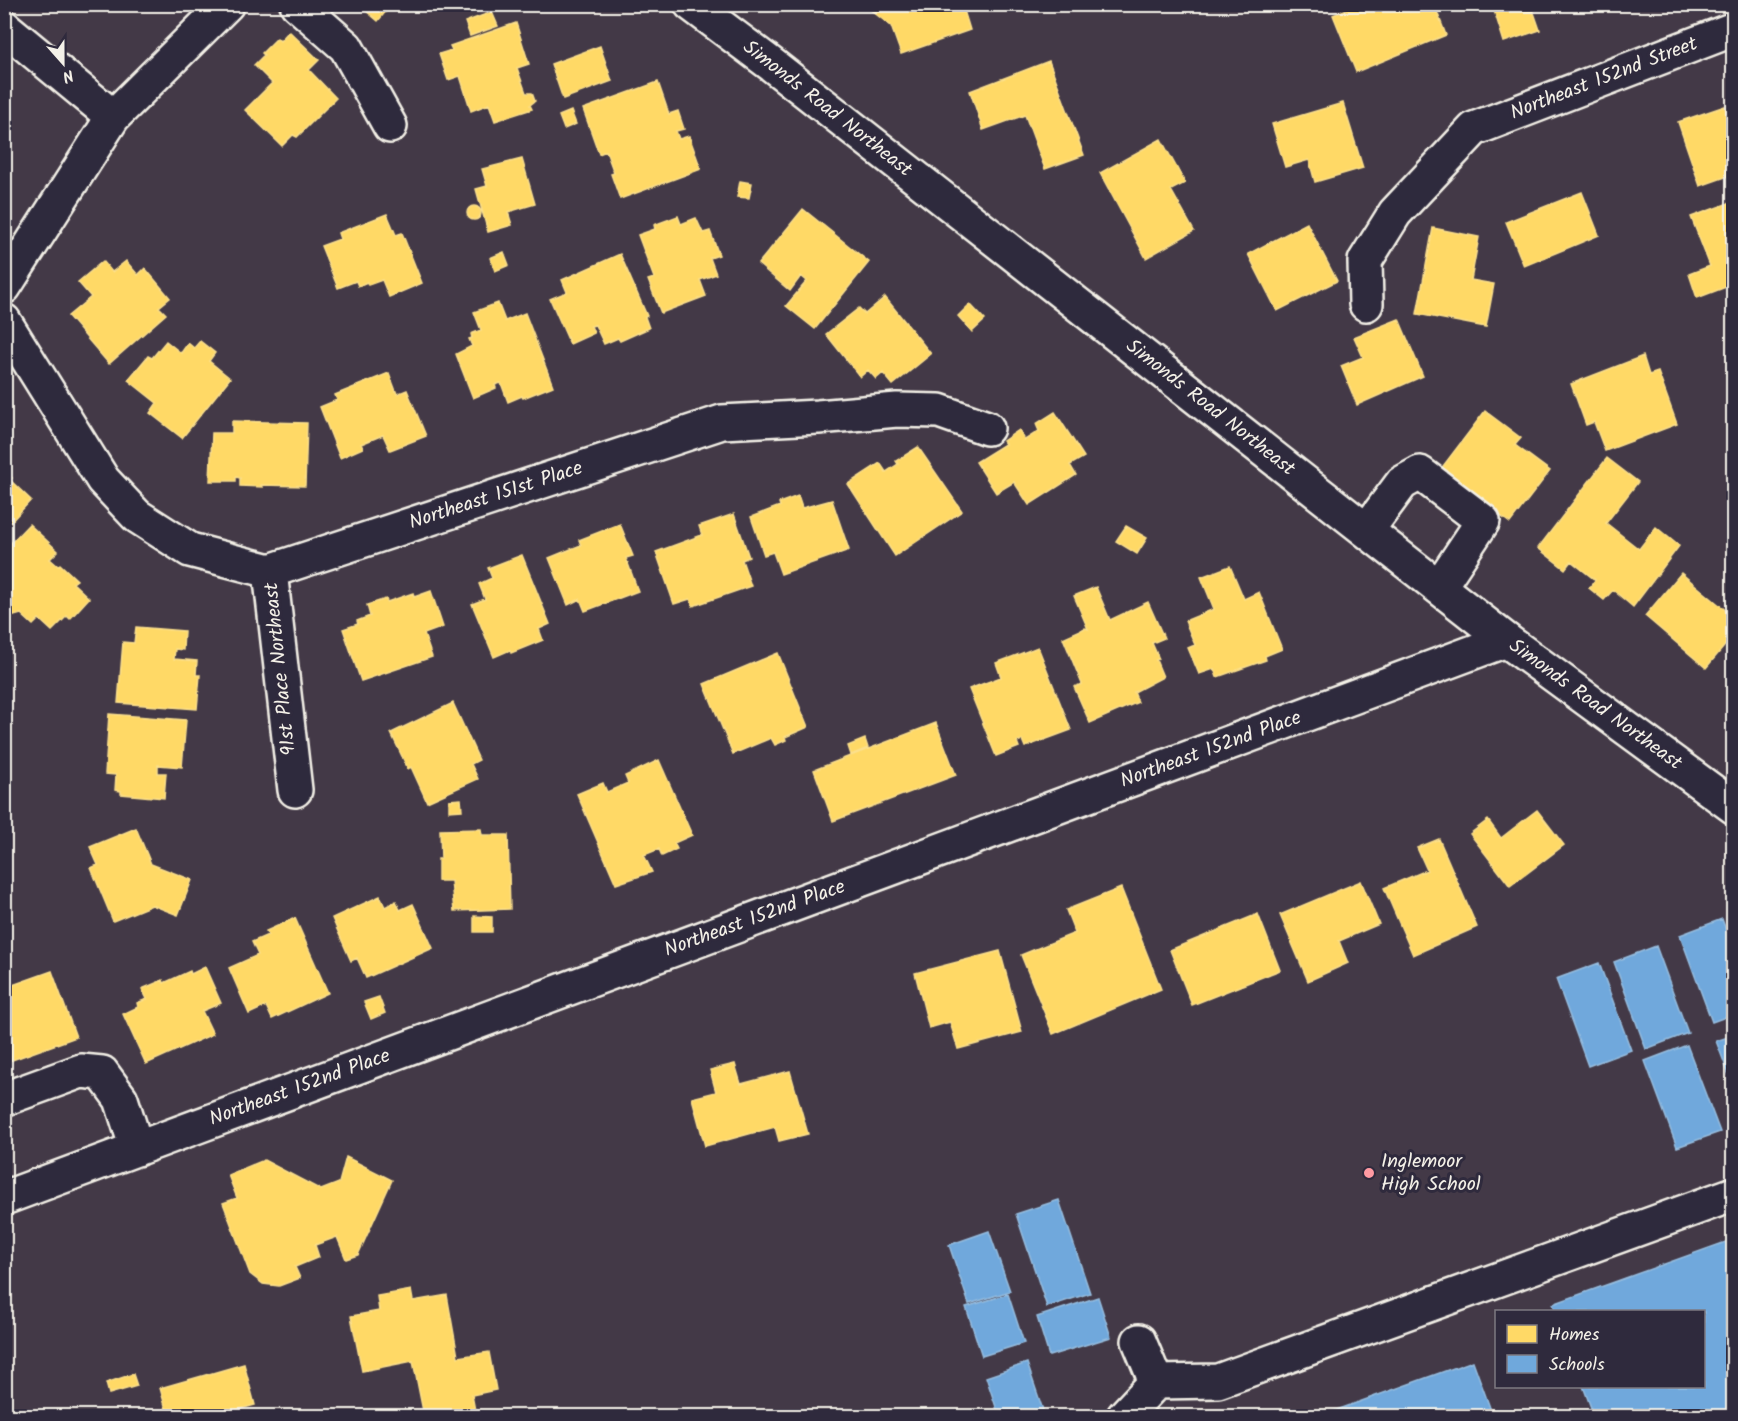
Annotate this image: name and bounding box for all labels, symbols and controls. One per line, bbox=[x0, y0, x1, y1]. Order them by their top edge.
street label: Northeast 152nd Street bbox=[1506, 28, 1703, 129]
street label: Simonds Road Northeast bbox=[735, 32, 919, 186]
north arrow bbox=[33, 33, 93, 93]
text: N bbox=[59, 62, 77, 89]
street label: Simonds Road Northeast bbox=[1118, 331, 1302, 485]
street label: Northeast 151st Place bbox=[405, 453, 587, 539]
street label: 91st Place Northeast bbox=[256, 581, 306, 757]
street label: Simonds Road Northeast bbox=[1501, 631, 1689, 779]
street label: Northeast 152nd Place bbox=[1116, 702, 1306, 798]
street label: Northeast 152nd Place bbox=[660, 871, 850, 967]
street label: Northeast 152nd Place bbox=[205, 1040, 395, 1136]
place label: Inglemoor High School bbox=[1381, 1146, 1481, 1201]
marker: Inglemoor High School bbox=[1362, 1166, 1376, 1180]
legend bbox=[1495, 1310, 1705, 1388]
text: Homes bbox=[1549, 1321, 1600, 1350]
text: Schools bbox=[1549, 1351, 1605, 1380]

